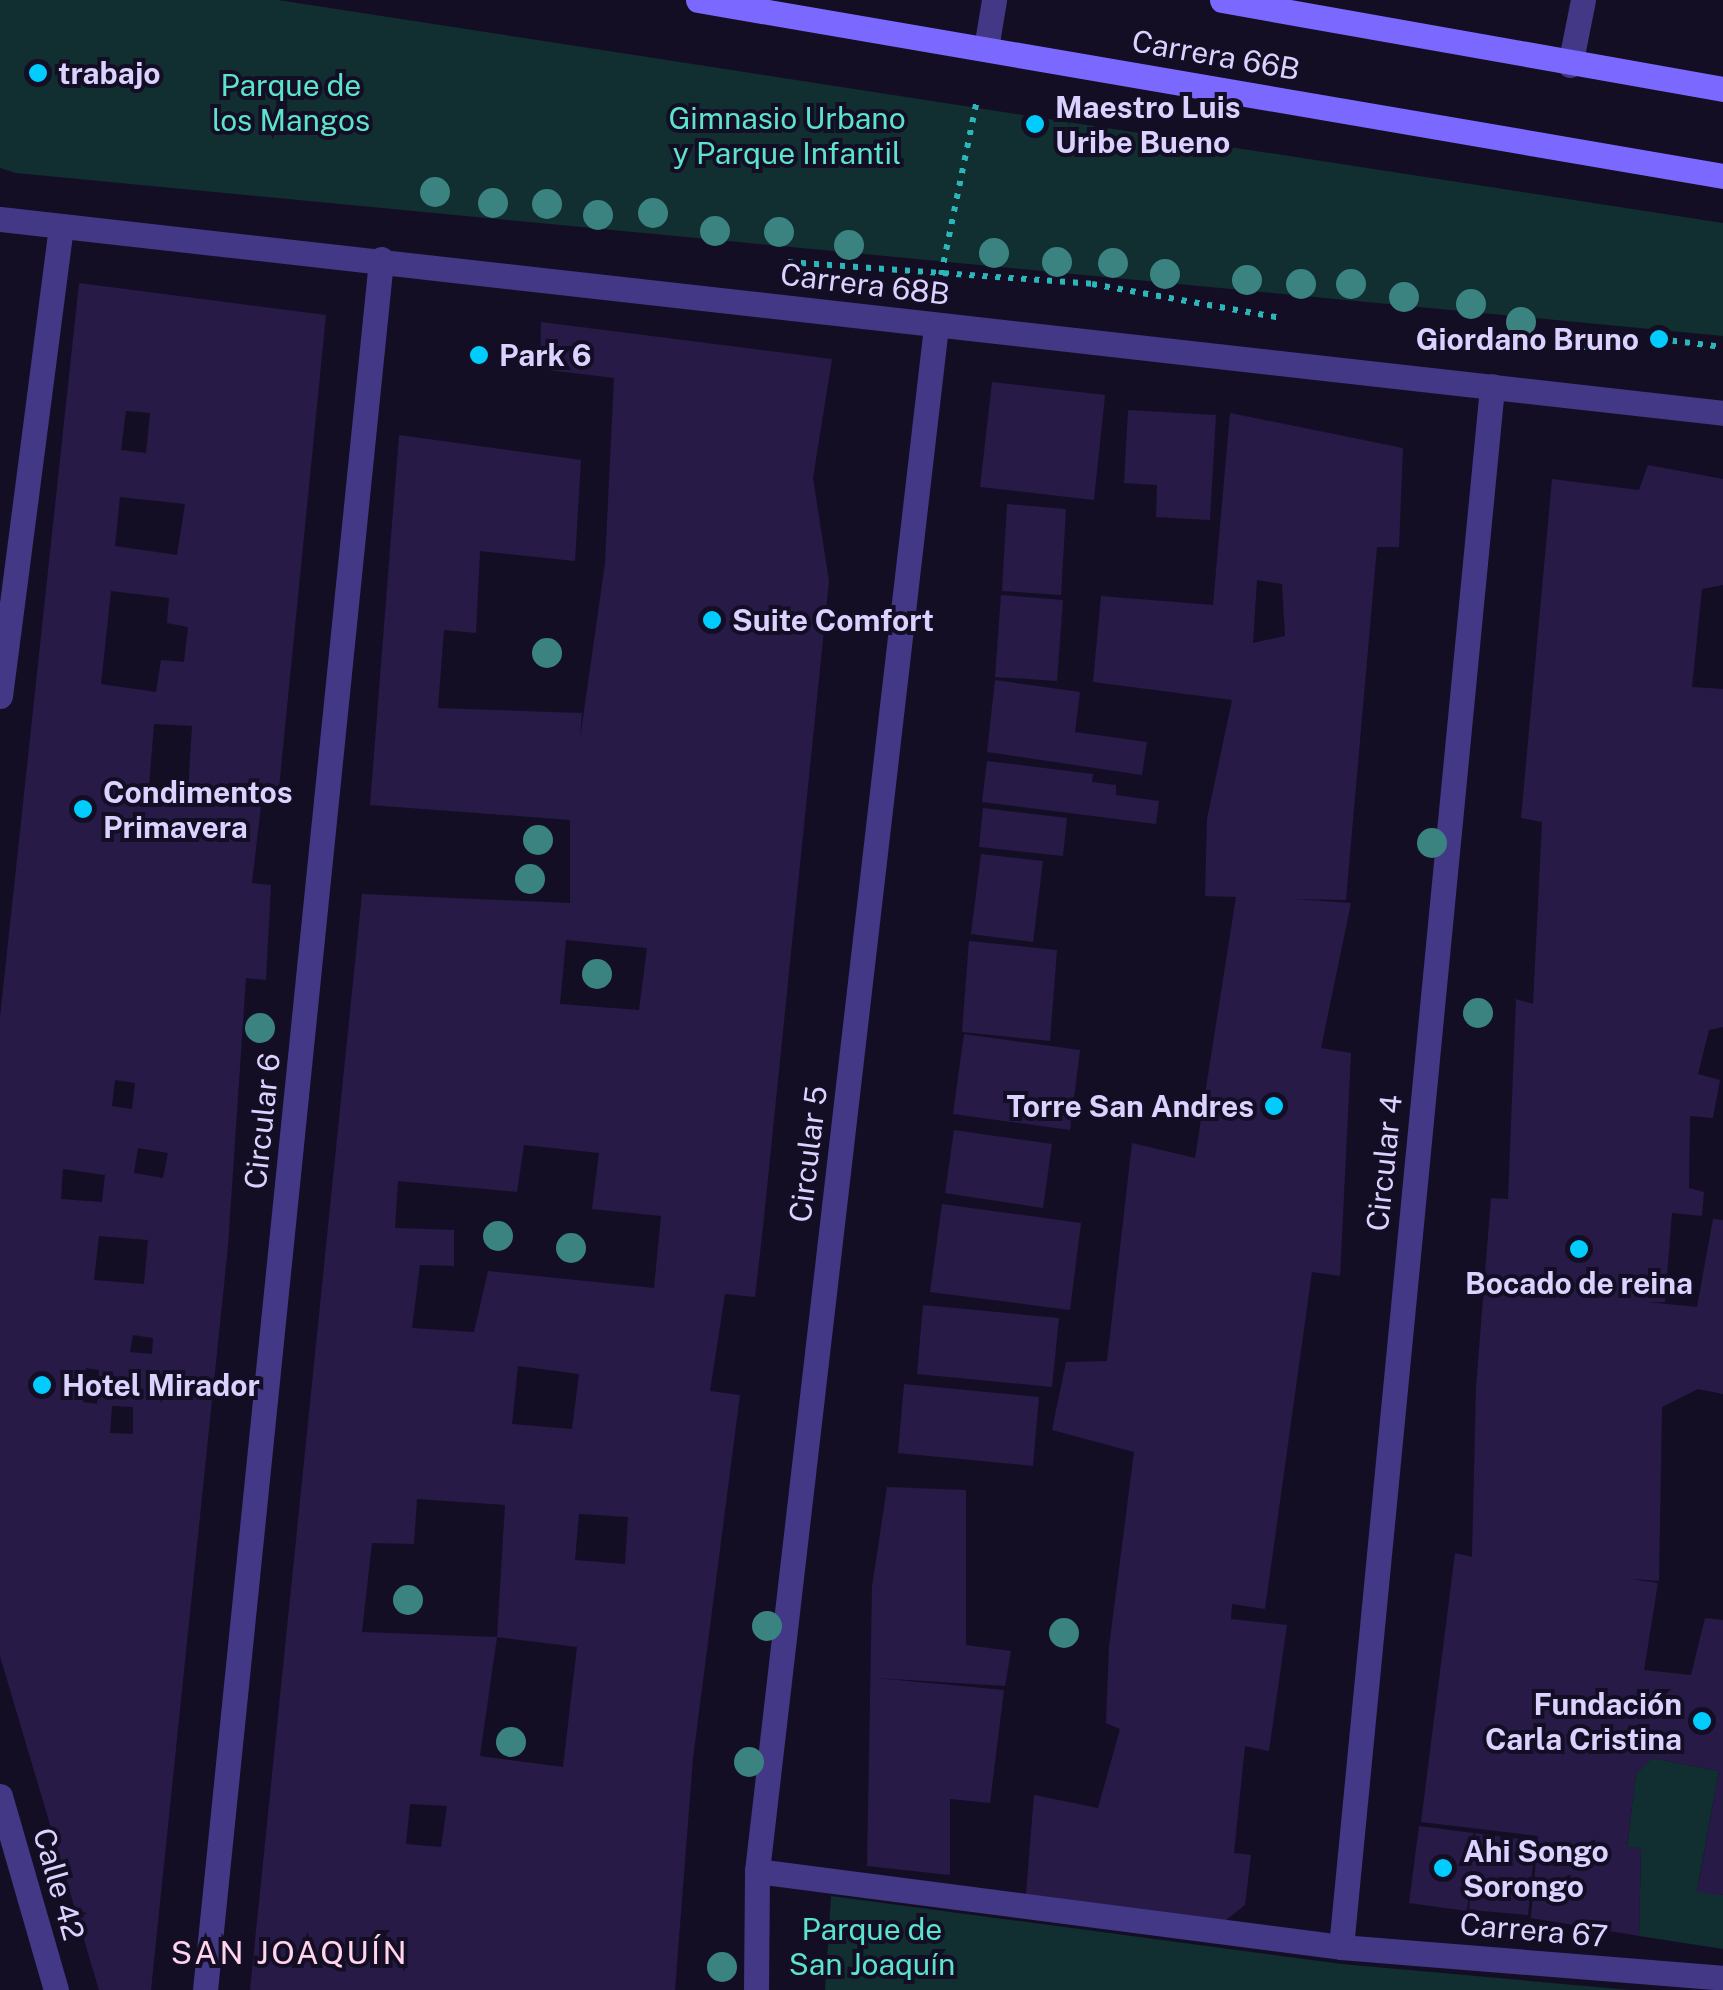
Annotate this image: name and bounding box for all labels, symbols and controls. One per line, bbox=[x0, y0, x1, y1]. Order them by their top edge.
street label: Carrera 66B bbox=[1129, 23, 1303, 87]
place label: trabajo bbox=[58, 55, 161, 91]
marker: trabajo bbox=[27, 62, 49, 84]
park label: Parque de los Mangos bbox=[212, 67, 370, 138]
place label: Maestro Luis Uribe Bueno bbox=[1055, 89, 1241, 160]
park label: Gimnasio Urbano y Parque Infantil bbox=[668, 100, 906, 170]
marker: Maestro Luis Uribe Bueno bbox=[1024, 113, 1046, 135]
street label: Carrera 68B bbox=[778, 256, 952, 312]
place label: Giordano Bruno bbox=[1416, 321, 1639, 357]
marker: Giordano Bruno bbox=[1648, 328, 1670, 350]
place label: Park 6 bbox=[499, 337, 591, 373]
marker: Park 6 bbox=[468, 344, 490, 366]
place label: Suite Comfort bbox=[732, 602, 934, 638]
marker: Suite Comfort bbox=[701, 609, 723, 631]
place label: Condimentos Primavera bbox=[103, 774, 293, 844]
marker: Condimentos Primavera bbox=[72, 798, 94, 820]
street label: Circular 6 bbox=[237, 1051, 287, 1191]
street label: Circular 5 bbox=[782, 1084, 834, 1224]
place label: Torre San Andres bbox=[1006, 1088, 1254, 1124]
street label: Circular 4 bbox=[1359, 1093, 1409, 1233]
marker: Torre San Andres bbox=[1263, 1095, 1285, 1117]
marker: Bocado de reina bbox=[1568, 1238, 1590, 1260]
place label: Bocado de reina bbox=[1465, 1265, 1693, 1301]
place label: Hotel Mirador bbox=[62, 1367, 260, 1403]
marker: Hotel Mirador bbox=[31, 1374, 53, 1396]
place label: Fundación Carla Cristina bbox=[1485, 1686, 1682, 1756]
marker: Fundación Carla Cristina bbox=[1691, 1710, 1713, 1732]
street label: Calle 42 bbox=[26, 1824, 92, 1944]
place label: Ahi Songo Sorongo bbox=[1463, 1833, 1609, 1904]
marker: Ahi Songo Sorongo bbox=[1432, 1857, 1454, 1879]
street label: Carrera 67 bbox=[1458, 1906, 1610, 1954]
park label: Parque de San Joaquín bbox=[789, 1911, 955, 1982]
district label: SAN JOAQUÍN bbox=[171, 1934, 409, 1972]

